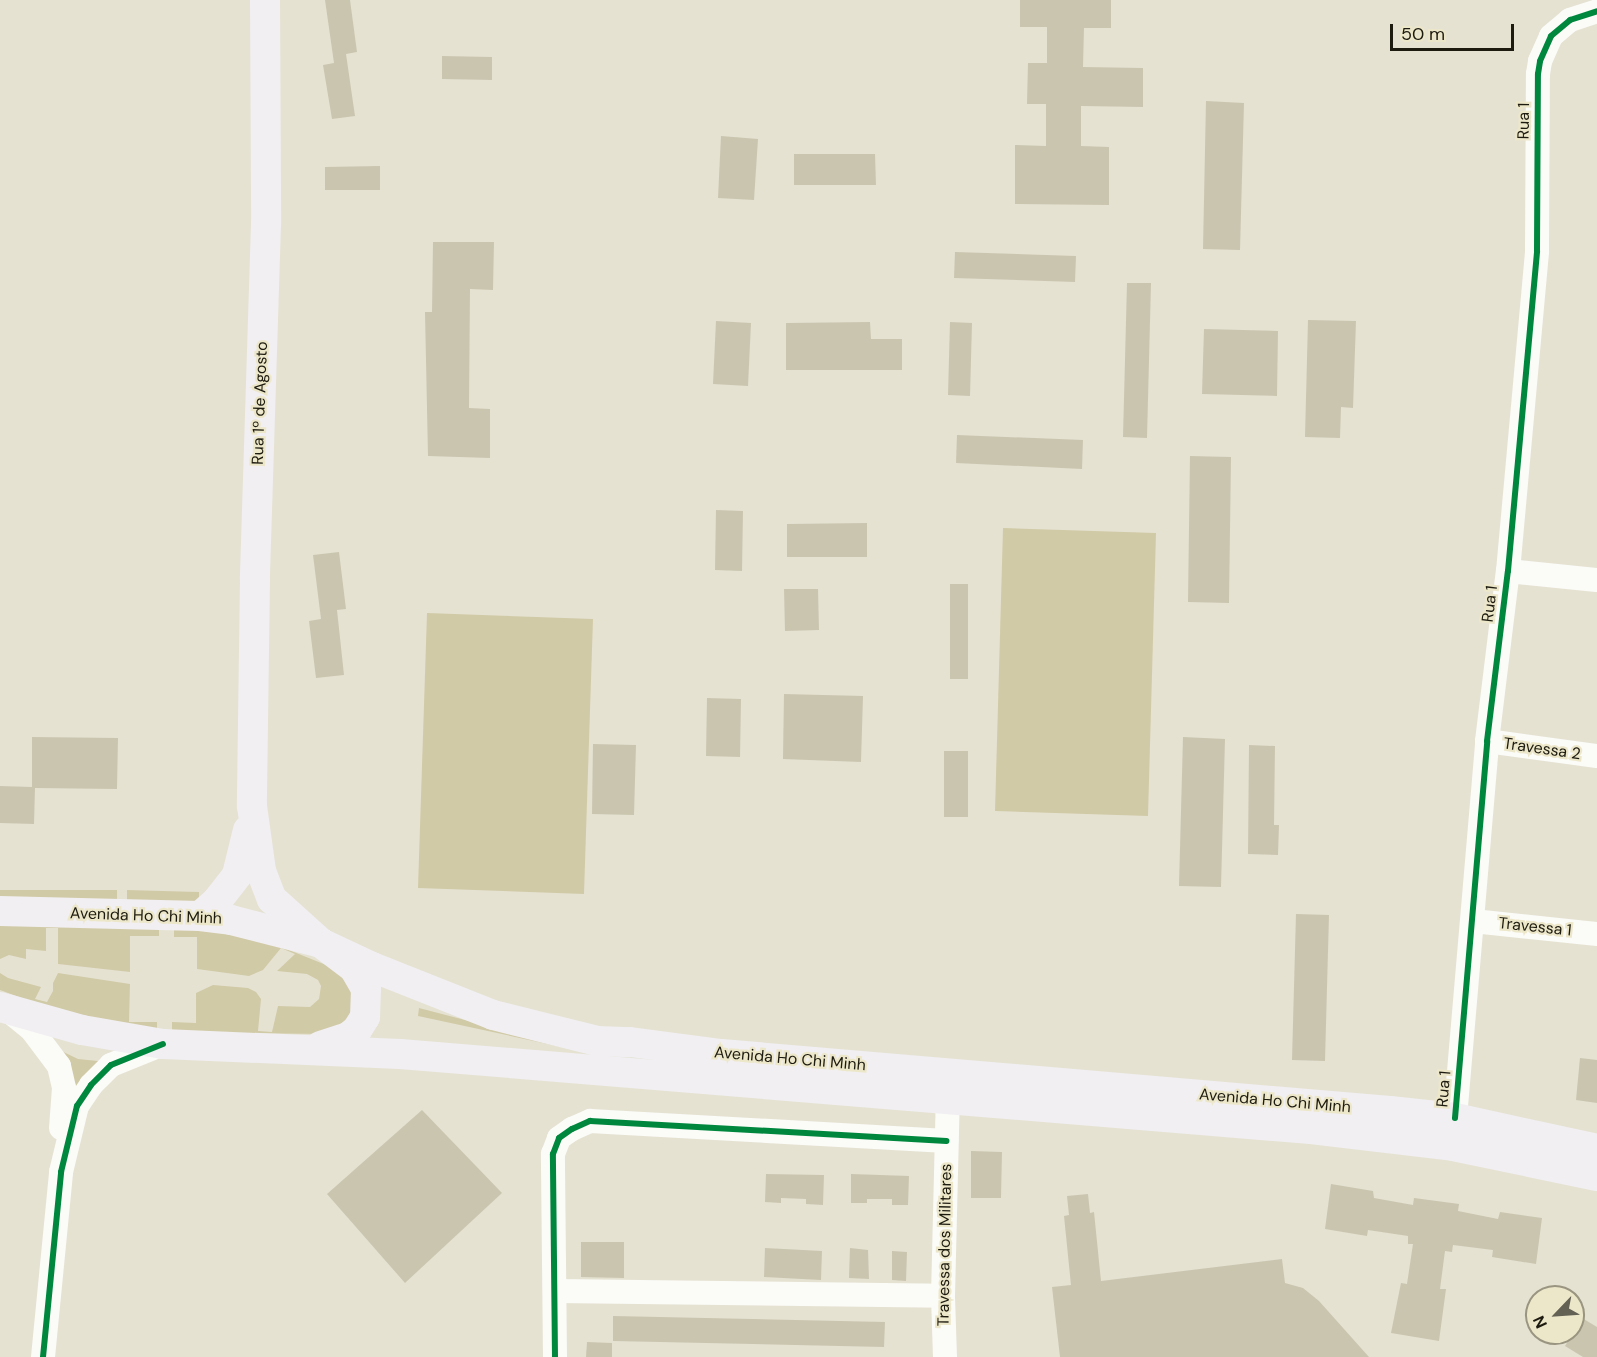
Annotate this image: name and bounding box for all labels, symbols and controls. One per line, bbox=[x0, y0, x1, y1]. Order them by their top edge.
scale bar bbox=[1393, 12, 1518, 50]
text: 50 m bbox=[1401, 22, 1445, 46]
street label: Rua 1 bbox=[1514, 103, 1534, 139]
street label: Rua 1º de Agosto bbox=[248, 341, 272, 465]
street label: Rua 1 bbox=[1478, 585, 1502, 623]
street label: Travessa 2 bbox=[1502, 734, 1582, 764]
street label: Avenida Ho Chi Minh bbox=[70, 904, 222, 928]
street label: Travessa 1 bbox=[1497, 914, 1573, 940]
street label: Avenida Ho Chi Minh bbox=[713, 1043, 867, 1075]
street label: Rua 1 bbox=[1433, 1070, 1455, 1108]
street label: Avenida Ho Chi Minh bbox=[1198, 1085, 1352, 1117]
street label: Travessa dos Militares bbox=[934, 1163, 956, 1327]
north arrow bbox=[1525, 1285, 1585, 1345]
text: N bbox=[1528, 1312, 1552, 1332]

